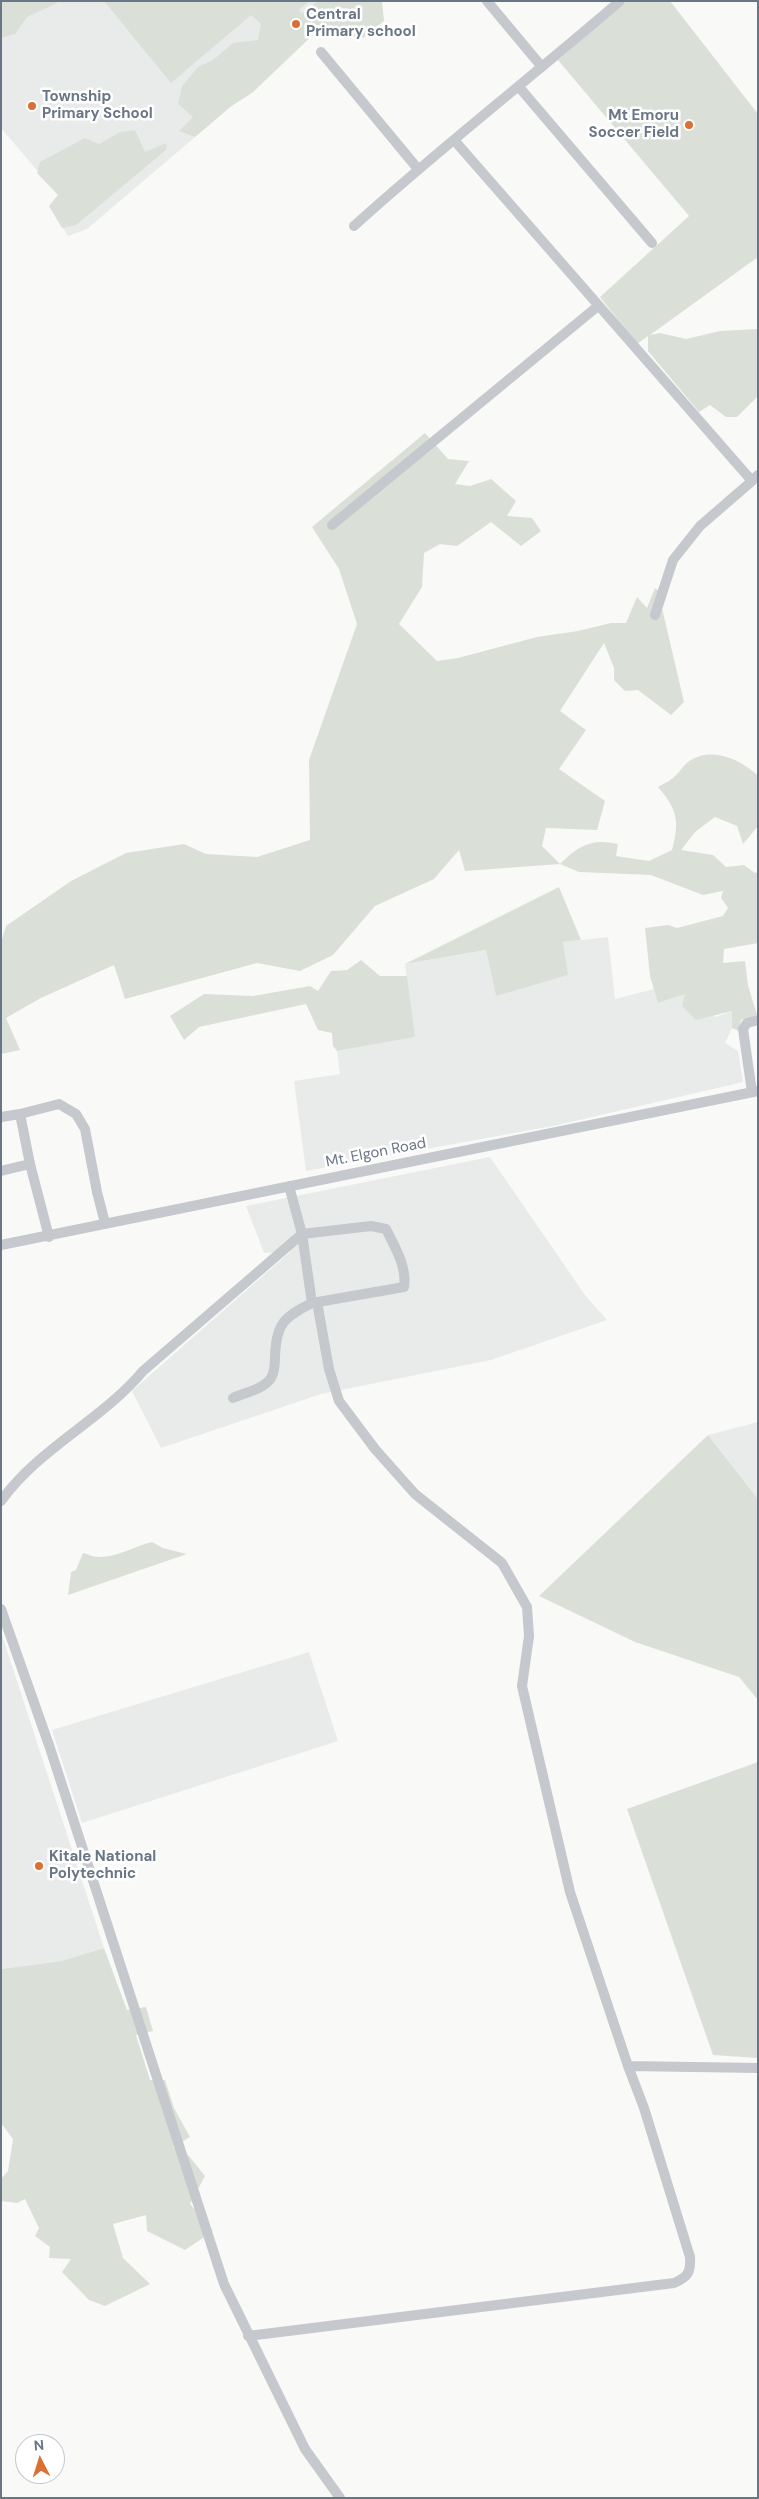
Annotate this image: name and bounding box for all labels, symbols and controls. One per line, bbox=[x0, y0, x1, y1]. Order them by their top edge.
place label: Central Primary school bbox=[306, 6, 416, 41]
marker: Central Primary school bbox=[290, 18, 302, 30]
place label: Township Primary School bbox=[42, 88, 153, 123]
marker: Township Primary School bbox=[26, 100, 38, 112]
place label: Mt Emoru Soccer Field bbox=[589, 107, 679, 142]
marker: Mt Emoru Soccer Field bbox=[683, 119, 695, 131]
street label: Mt. Elgon Road bbox=[324, 1134, 428, 1172]
place label: Kitale National Polytechnic bbox=[49, 1848, 156, 1883]
marker: Kitale National Polytechnic bbox=[33, 1860, 45, 1872]
north arrow bbox=[15, 2434, 65, 2484]
text: N bbox=[33, 2436, 45, 2454]

